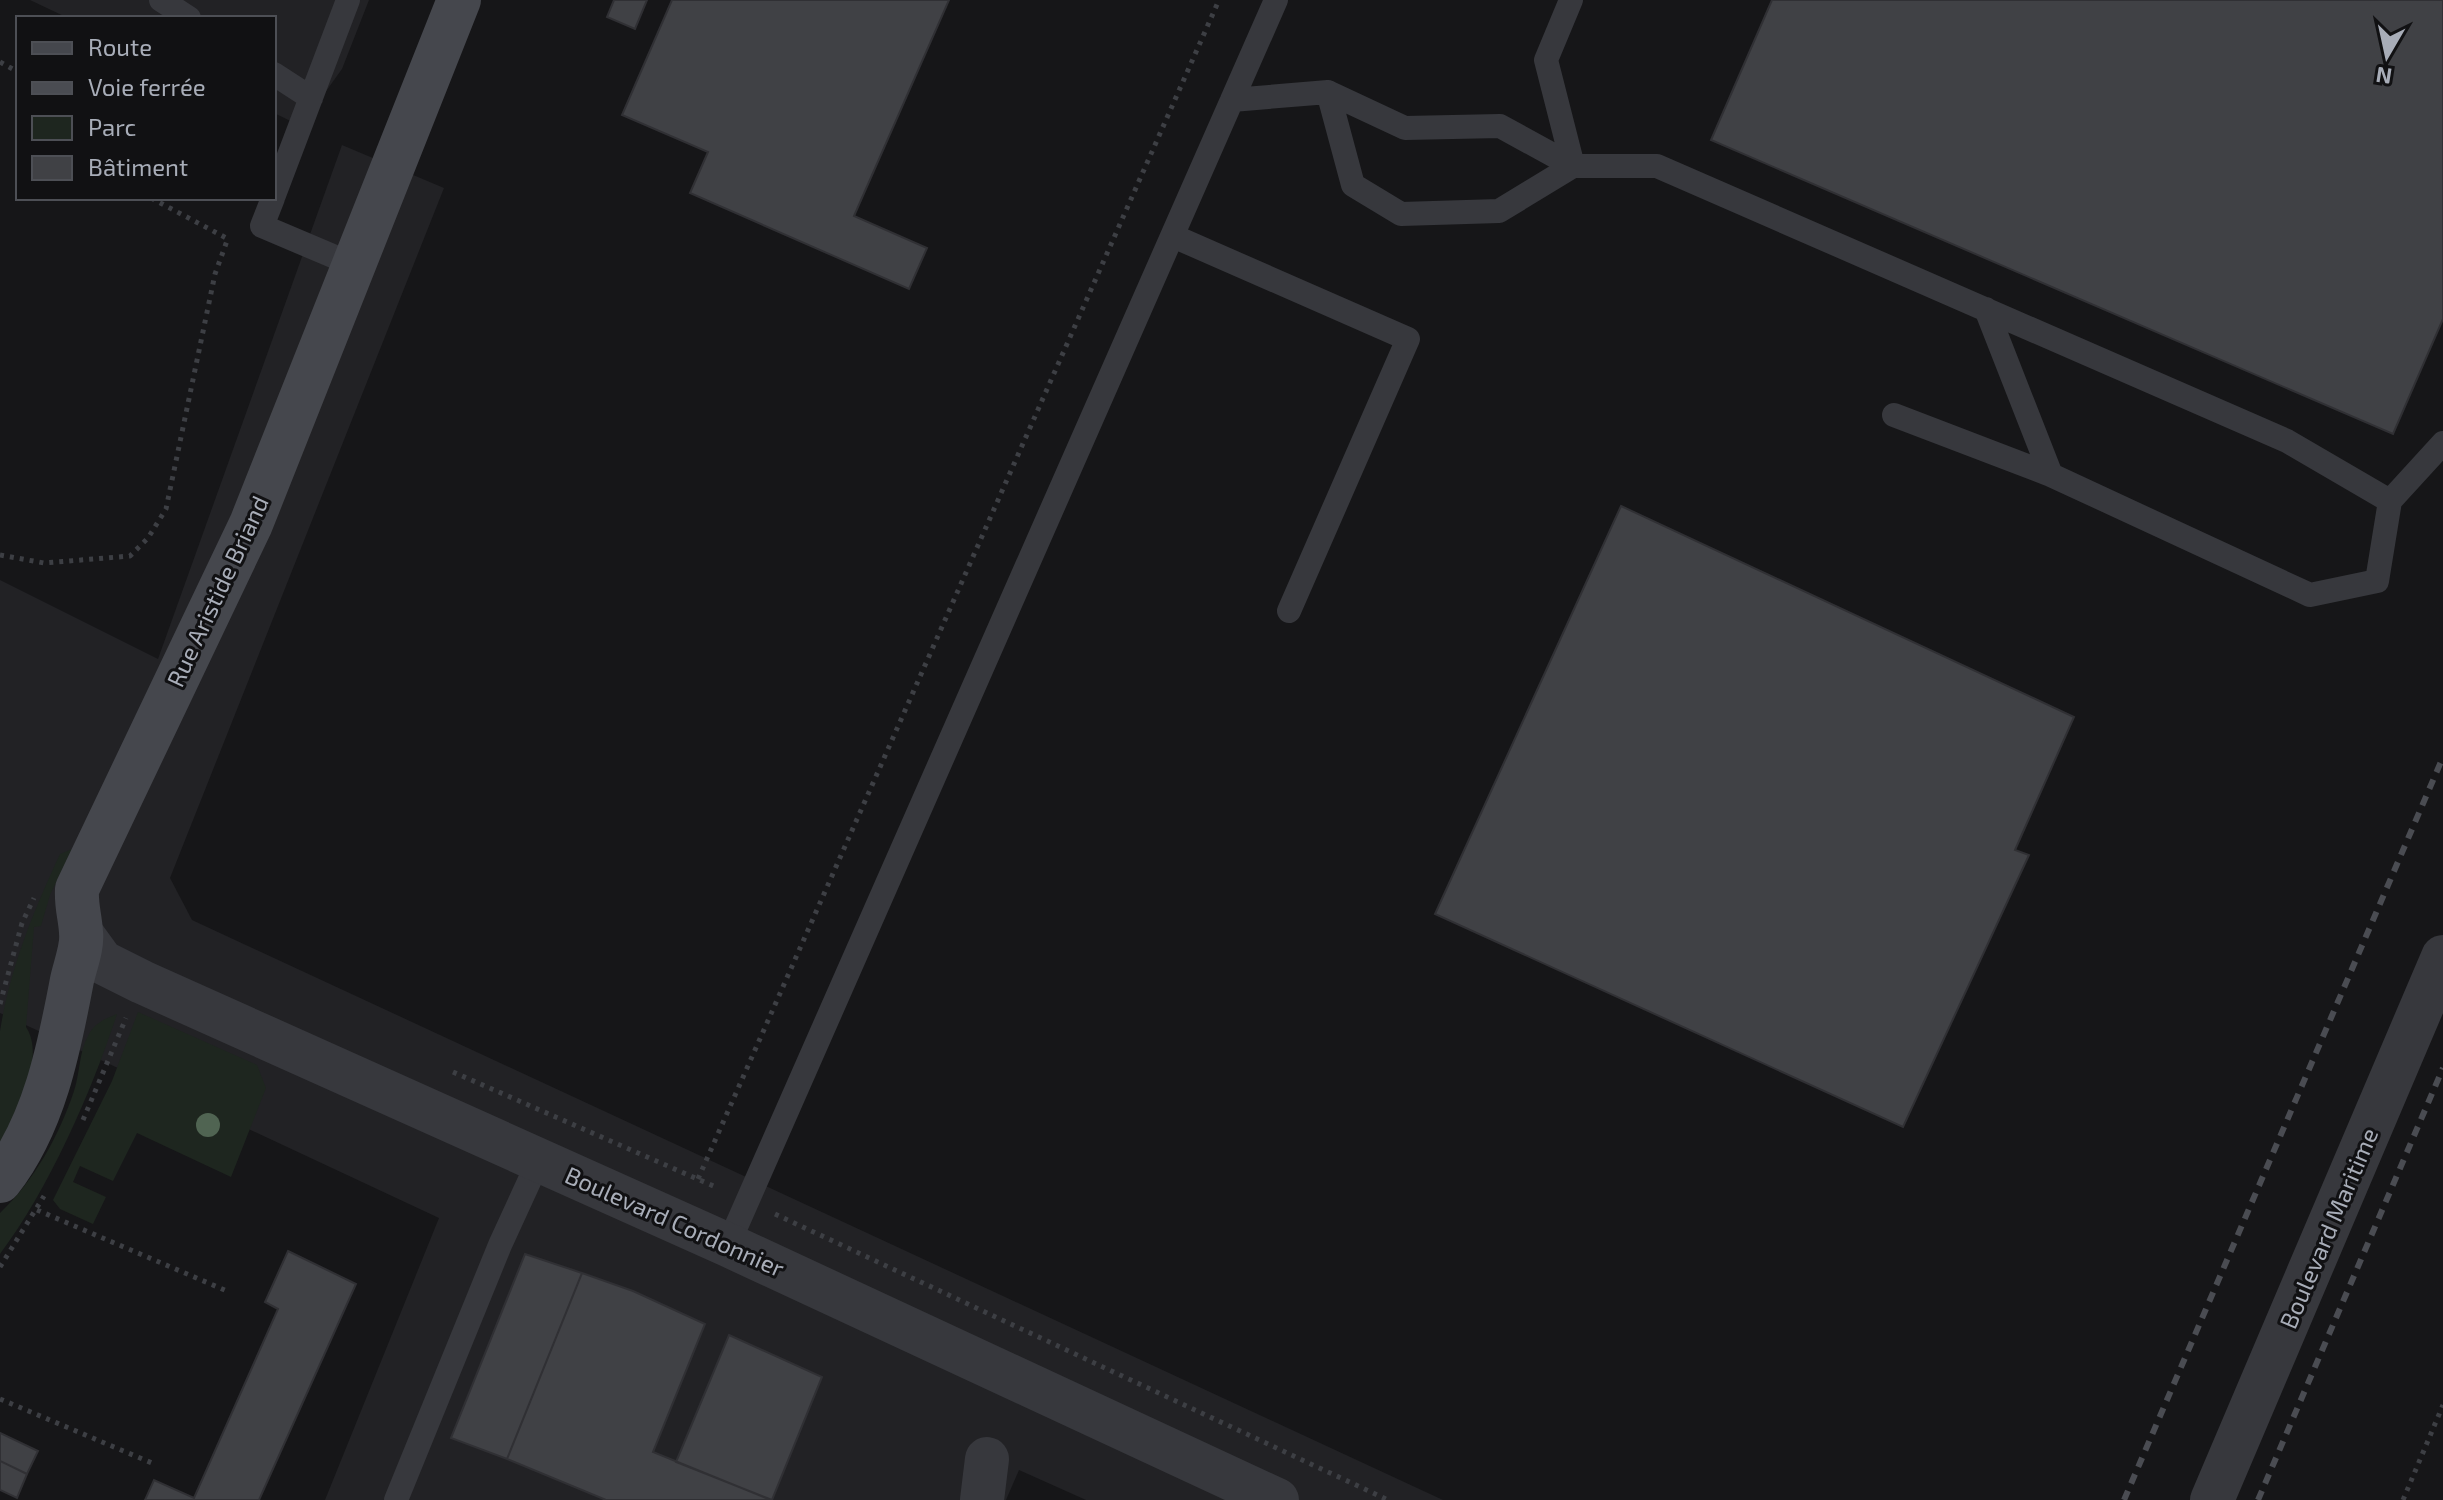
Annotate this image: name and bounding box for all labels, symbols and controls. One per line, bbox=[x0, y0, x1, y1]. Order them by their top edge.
legend bbox=[16, 16, 276, 200]
north arrow bbox=[2347, 16, 2427, 96]
text: Route bbox=[88, 32, 152, 61]
text: N bbox=[2374, 63, 2394, 91]
text: Voie ferrée bbox=[88, 72, 206, 101]
text: Parc bbox=[88, 112, 136, 141]
text: Bâtiment bbox=[88, 152, 188, 181]
street label: Rue Aristide Briand bbox=[160, 491, 274, 691]
street label: Boulevard Maritime bbox=[2273, 1123, 2383, 1333]
street label: Boulevard Cordonnier bbox=[561, 1160, 789, 1283]

